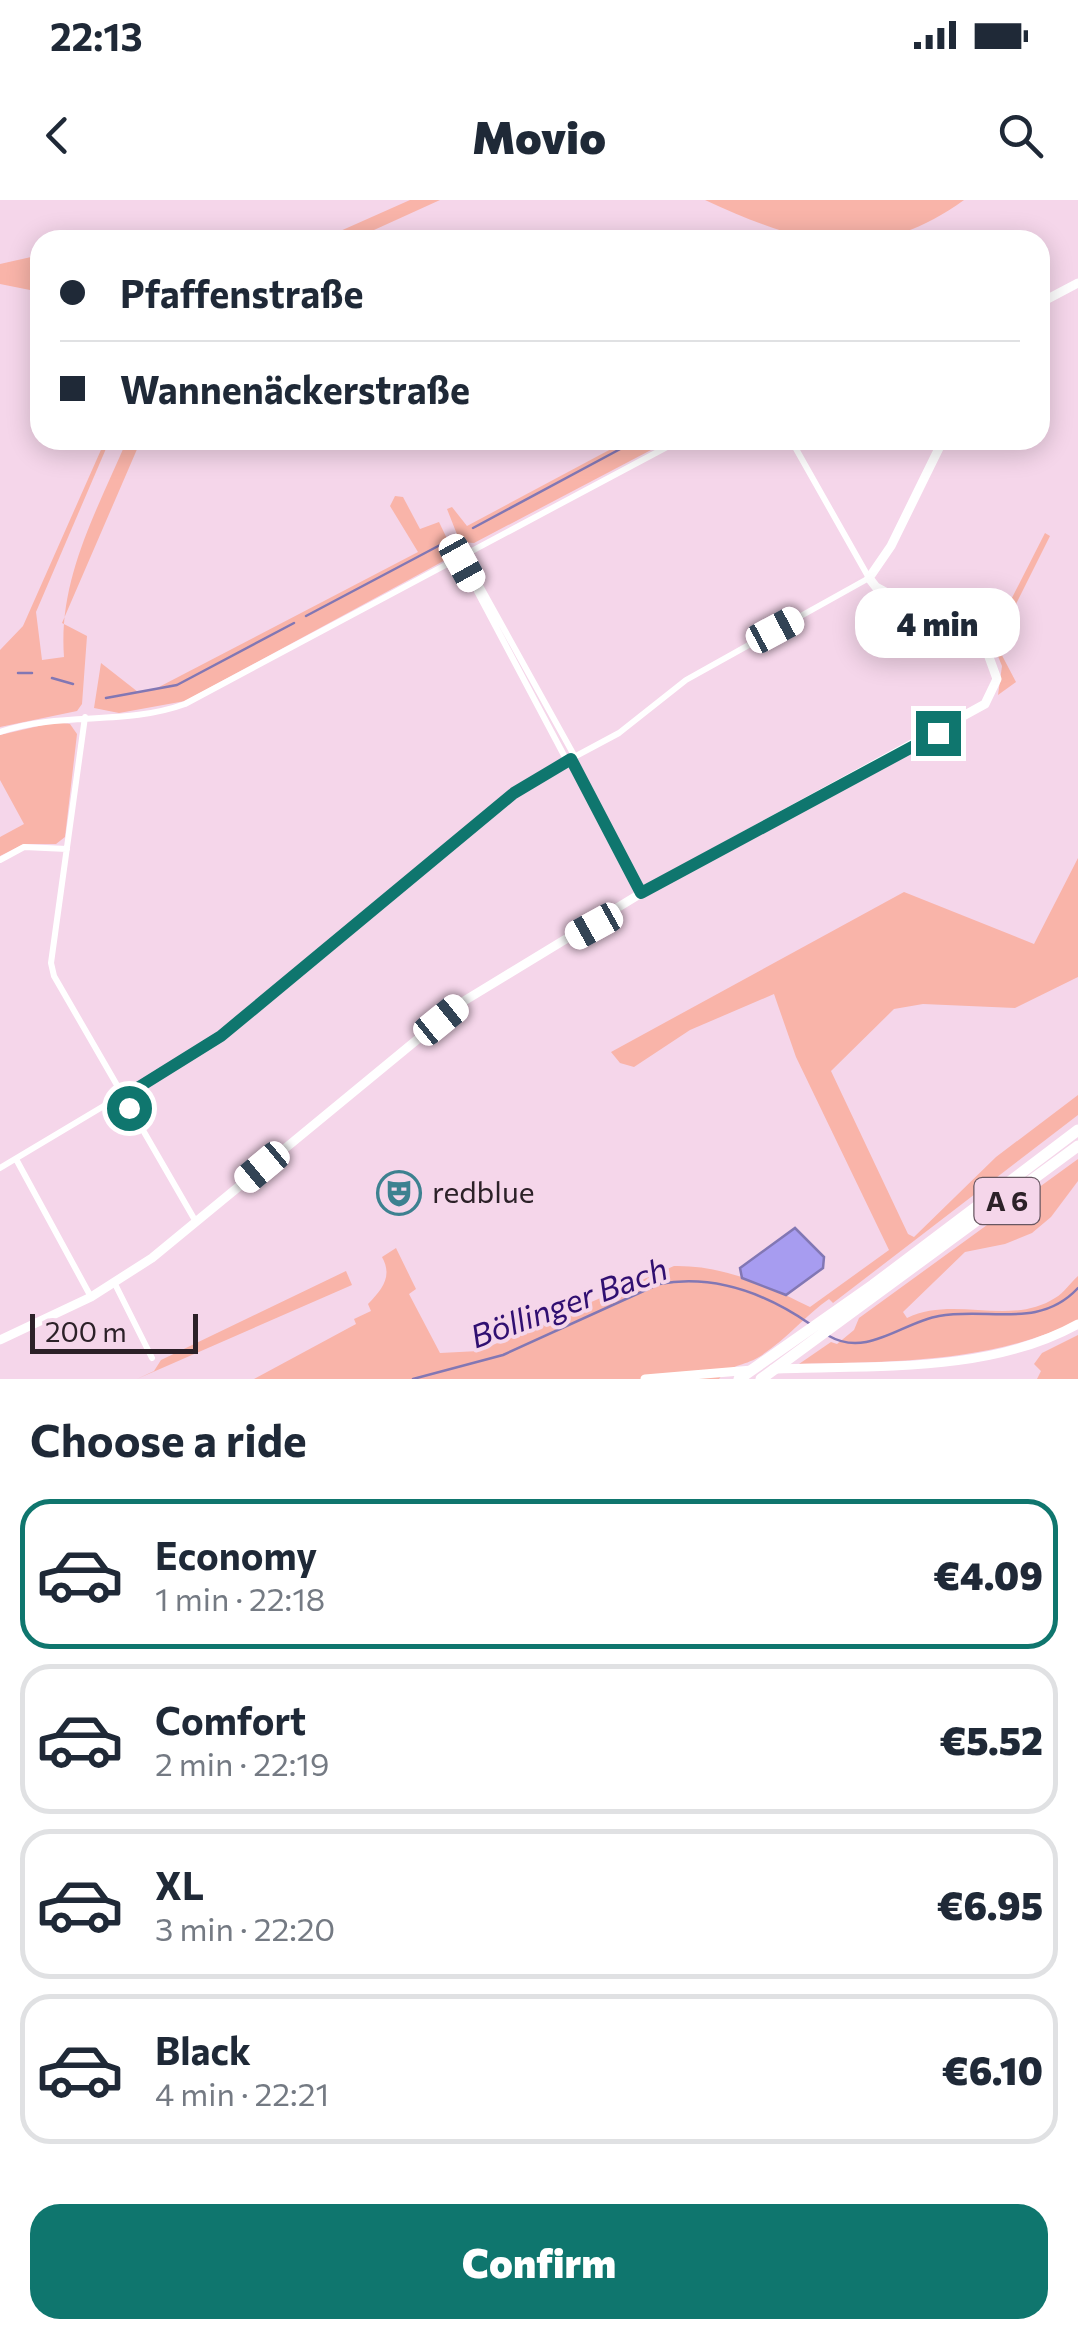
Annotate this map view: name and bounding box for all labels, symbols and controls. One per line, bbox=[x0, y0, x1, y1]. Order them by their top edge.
text: 22:13 bbox=[50, 12, 143, 59]
icon: back bbox=[30, 108, 85, 163]
text: Movio bbox=[472, 108, 606, 163]
icon: search bbox=[993, 108, 1048, 163]
text: Pfaffenstraße bbox=[120, 269, 363, 316]
text: Wannenäckerstraße bbox=[120, 365, 470, 412]
car bbox=[434, 529, 490, 597]
callout: 4 min bbox=[856, 588, 1020, 658]
car bbox=[741, 603, 809, 657]
text: 4 min bbox=[897, 603, 978, 643]
route end bbox=[916, 711, 961, 756]
car bbox=[560, 898, 628, 954]
car bbox=[408, 989, 474, 1051]
route start bbox=[107, 1086, 152, 1131]
car bbox=[229, 1136, 295, 1198]
theatre icon: redblue bbox=[376, 1170, 422, 1216]
place label: redblue bbox=[432, 1172, 535, 1209]
road number: A 6 bbox=[974, 1178, 1040, 1224]
water label: Böllinger Bach bbox=[464, 1247, 672, 1355]
scale bar bbox=[30, 1309, 198, 1354]
text: 200 m bbox=[45, 1314, 127, 1348]
text: Choose a ride bbox=[30, 1411, 307, 1466]
icon: car bbox=[35, 1529, 125, 1619]
text: Economy bbox=[155, 1531, 317, 1578]
text: €4.09 bbox=[933, 1551, 1043, 1598]
text: 1 min · 22:18 bbox=[155, 1578, 325, 1618]
icon: car bbox=[35, 1694, 125, 1784]
text: Comfort bbox=[155, 1696, 306, 1743]
text: €5.52 bbox=[939, 1716, 1043, 1763]
text: 2 min · 22:19 bbox=[155, 1743, 329, 1783]
icon: car bbox=[35, 1859, 125, 1949]
text: XL bbox=[155, 1861, 204, 1908]
text: €6.95 bbox=[937, 1881, 1043, 1928]
text: 3 min · 22:20 bbox=[155, 1908, 335, 1948]
icon: car bbox=[35, 2024, 125, 2114]
text: Black bbox=[155, 2026, 251, 2073]
text: €6.10 bbox=[942, 2046, 1043, 2093]
text: 4 min · 22:21 bbox=[155, 2073, 329, 2113]
button: Confirm bbox=[30, 2204, 1048, 2319]

